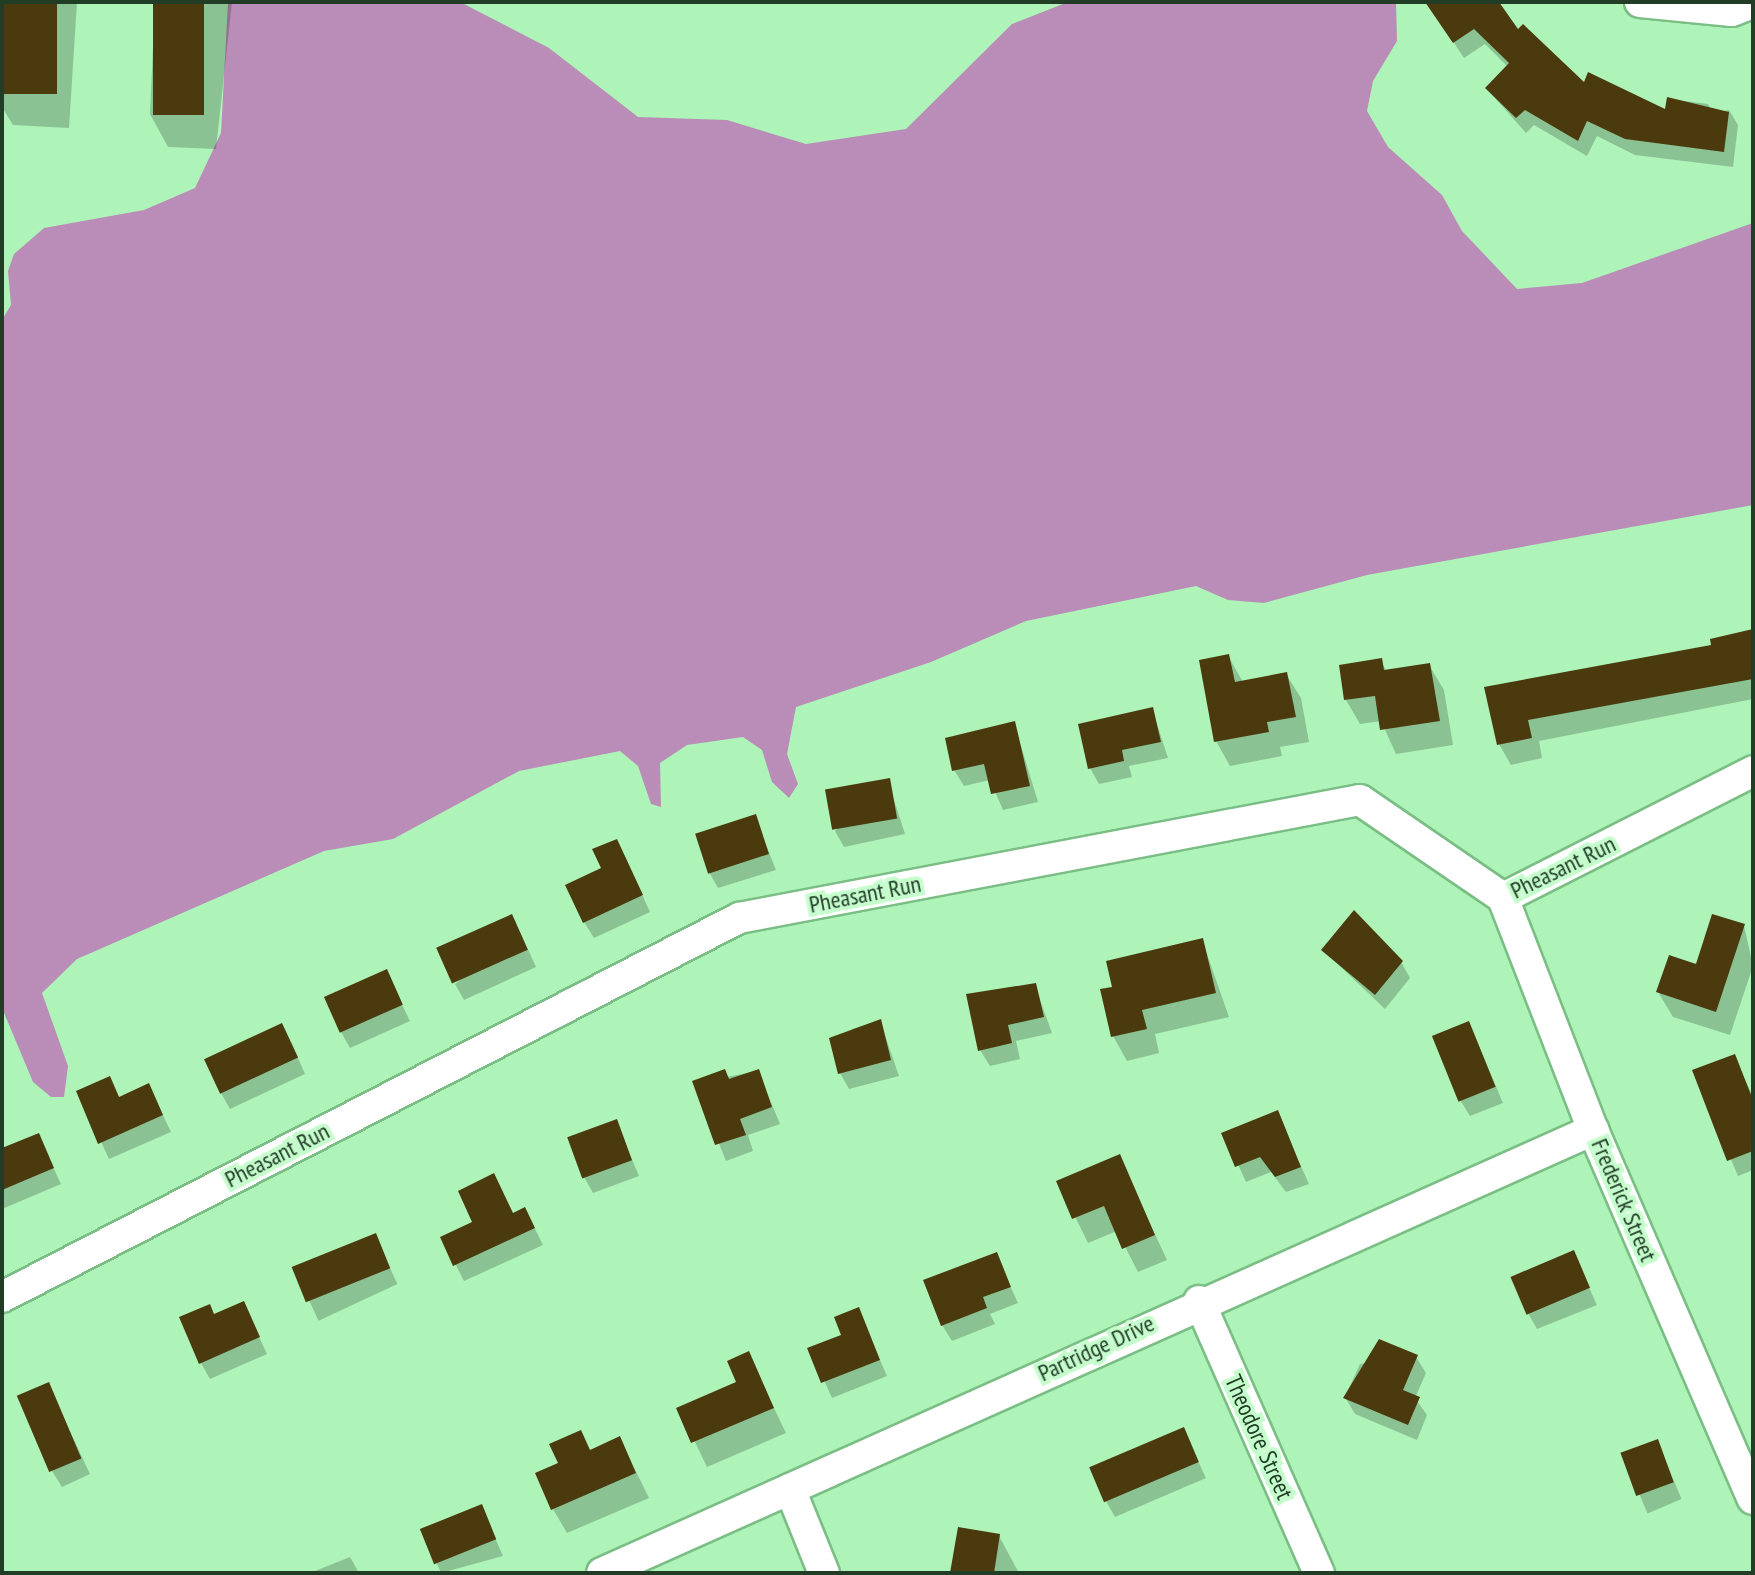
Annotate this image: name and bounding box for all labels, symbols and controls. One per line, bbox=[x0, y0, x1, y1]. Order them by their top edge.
street label: Pheasant Run bbox=[1506, 829, 1620, 905]
street label: Pheasant Run bbox=[807, 869, 923, 919]
street label: Pheasant Run bbox=[220, 1116, 334, 1194]
street label: Frederick Street bbox=[1585, 1134, 1663, 1266]
street label: Partridge Drive bbox=[1033, 1309, 1159, 1387]
street label: Theodore Street bbox=[1219, 1370, 1299, 1504]

